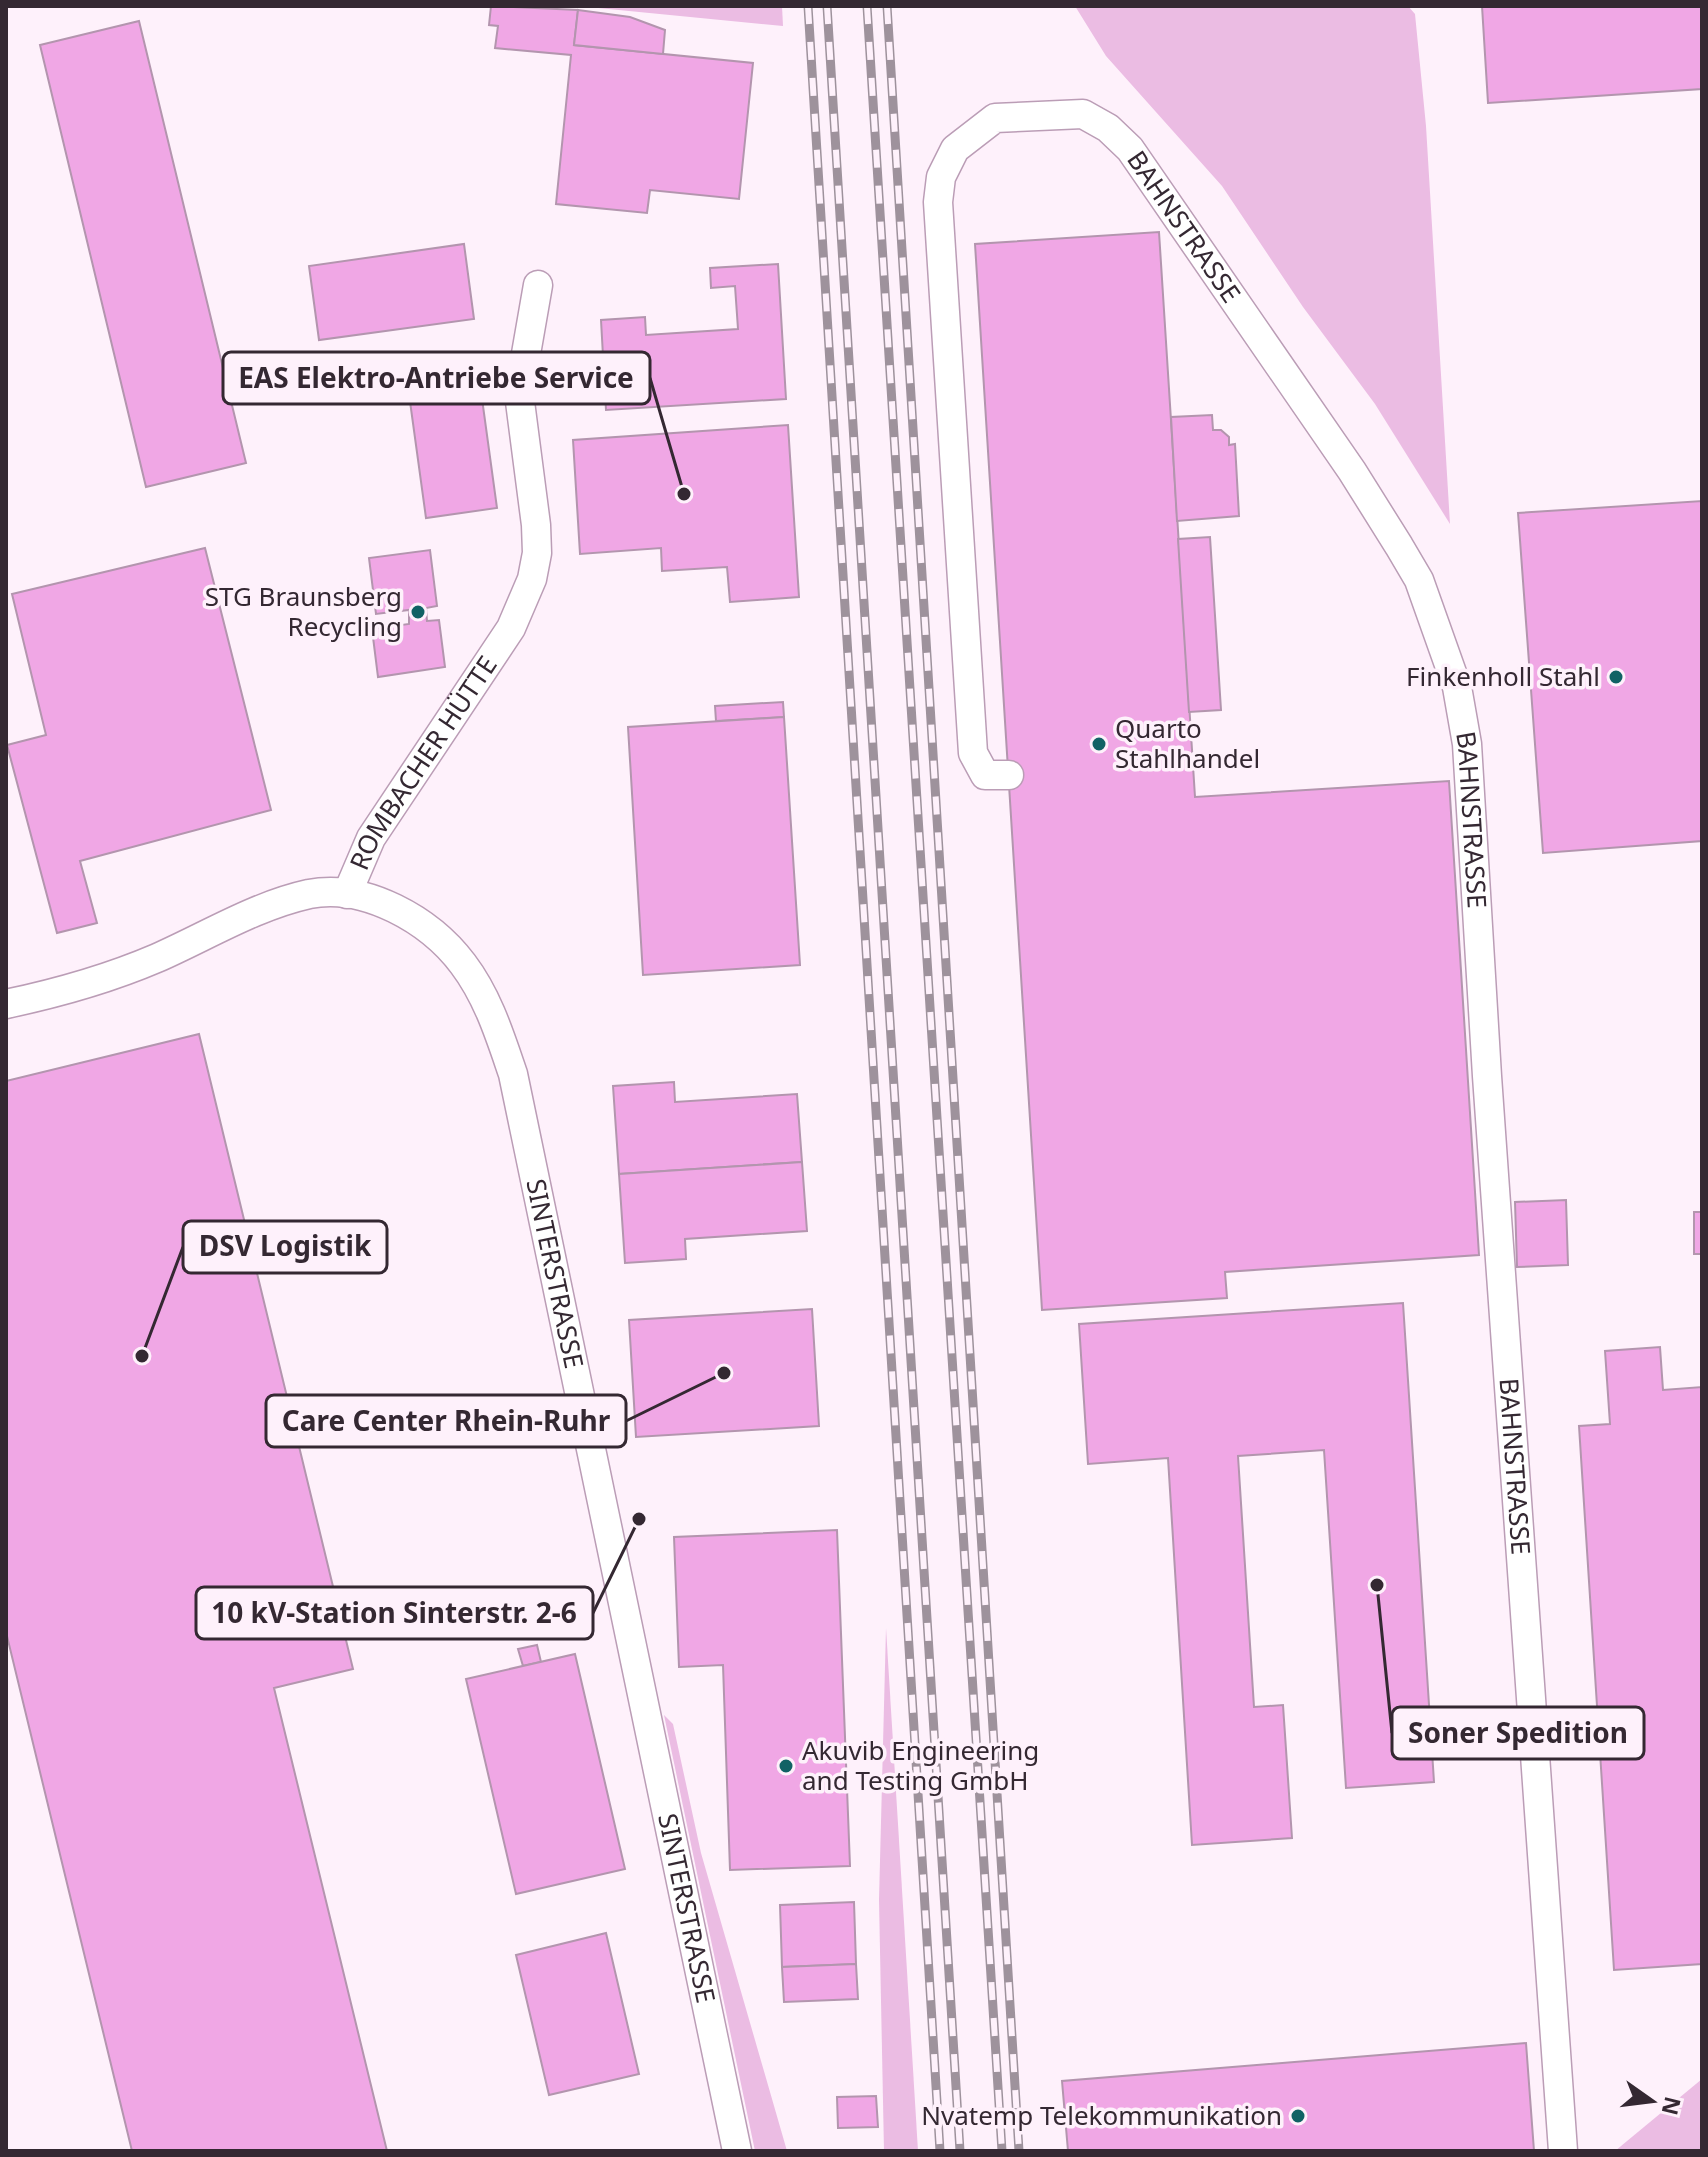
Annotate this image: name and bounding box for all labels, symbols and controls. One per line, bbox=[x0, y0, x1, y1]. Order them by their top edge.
street label: BAHNSTRASSE bbox=[1119, 143, 1250, 309]
callout: EAS Elektro-Antriebe Service bbox=[223, 352, 650, 404]
text: EAS Elektro-Antriebe Service bbox=[238, 358, 634, 396]
place label: STG Braunsberg Recycling bbox=[205, 578, 402, 644]
marker: STG Braunsberg Recycling bbox=[409, 603, 427, 621]
street label: ROMBACHER HÜTTE bbox=[340, 648, 505, 875]
place label: Finkenholl Stahl bbox=[1406, 658, 1600, 694]
marker: Finkenholl Stahl bbox=[1607, 668, 1625, 686]
place label: Quarto Stahlhandel bbox=[1115, 710, 1260, 776]
street label: BAHNSTRASSE bbox=[1448, 728, 1496, 909]
marker: Quarto Stahlhandel bbox=[1090, 735, 1108, 753]
street label: SINTERSTRASSE bbox=[518, 1176, 593, 1372]
callout: DSV Logistik bbox=[183, 1221, 387, 1273]
text: DSV Logistik bbox=[199, 1226, 372, 1264]
street label: BAHNSTRASSE bbox=[1491, 1377, 1540, 1556]
callout: Care Center Rhein-Ruhr bbox=[266, 1395, 626, 1447]
text: Care Center Rhein-Ruhr bbox=[282, 1401, 611, 1439]
callout: 10 kV-Station Sinterstr. 2-6 bbox=[196, 1587, 593, 1639]
text: 10 kV-Station Sinterstr. 2-6 bbox=[211, 1593, 577, 1631]
callout: Soner Spedition bbox=[1392, 1707, 1644, 1759]
text: Soner Spedition bbox=[1408, 1713, 1628, 1751]
place label: Akuvib Engineering and Testing GmbH bbox=[802, 1732, 1039, 1798]
marker: Akuvib Engineering and Testing GmbH bbox=[777, 1757, 795, 1775]
street label: SINTERSTRASSE bbox=[650, 1810, 725, 2006]
north arrow bbox=[1612, 2061, 1692, 2141]
text: N bbox=[1656, 2094, 1689, 2118]
place label: Nvatemp Telekommunikation bbox=[921, 2097, 1282, 2133]
marker: Nvatemp Telekommunikation bbox=[1289, 2107, 1307, 2125]

